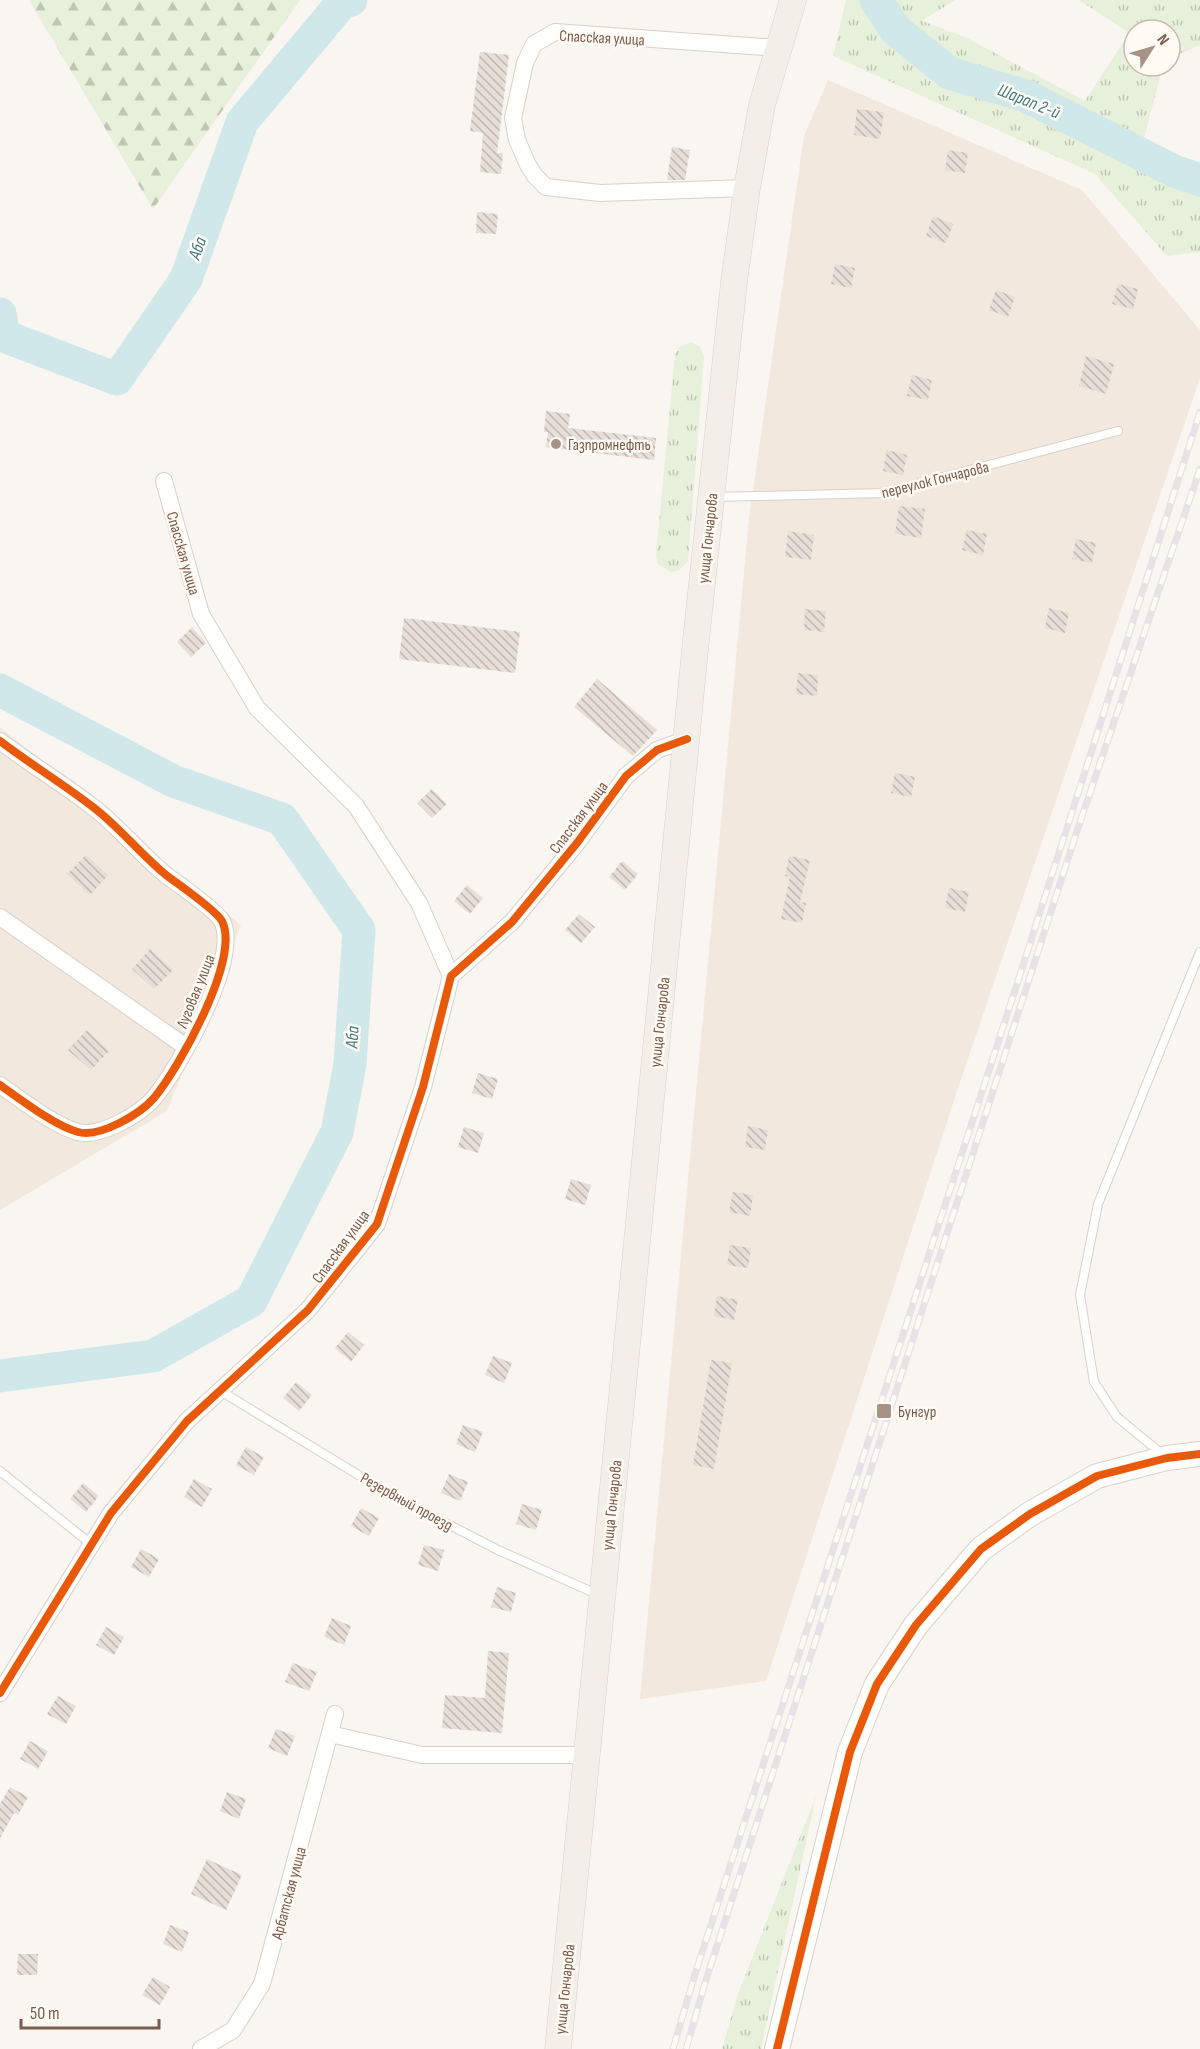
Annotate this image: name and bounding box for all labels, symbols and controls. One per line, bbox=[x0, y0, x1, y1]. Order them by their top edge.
north arrow bbox=[1122, 18, 1182, 78]
street label: Спасская улица bbox=[559, 27, 645, 50]
text: N bbox=[1153, 31, 1173, 49]
water label: Шарап 2-й bbox=[995, 79, 1064, 124]
water label: Аба bbox=[183, 234, 211, 263]
place label: Газпромнефть bbox=[568, 436, 651, 455]
marker: Газпромнефть bbox=[549, 437, 563, 451]
street label: переулок Гончарова bbox=[880, 458, 991, 503]
street label: улица Гончарова bbox=[694, 492, 723, 584]
street label: Спасская улица bbox=[162, 510, 203, 597]
street label: Спасская улица bbox=[546, 778, 613, 858]
street label: Луговая улица bbox=[173, 952, 220, 1032]
street label: улица Гончарова bbox=[646, 976, 675, 1068]
water label: Аба bbox=[341, 1025, 364, 1050]
street label: Спасская улица bbox=[308, 1207, 374, 1287]
marker: Бунгур bbox=[875, 1402, 893, 1420]
place label: Бунгур bbox=[898, 1403, 936, 1422]
street label: улица Гончарова bbox=[598, 1459, 627, 1551]
street label: Резервный проезд bbox=[357, 1469, 456, 1536]
street label: Арбатская улица bbox=[268, 1845, 311, 1943]
street label: улица Гончарова bbox=[551, 1943, 580, 2035]
scale bar bbox=[21, 1992, 159, 2030]
text: 50 m bbox=[30, 2003, 60, 2024]

